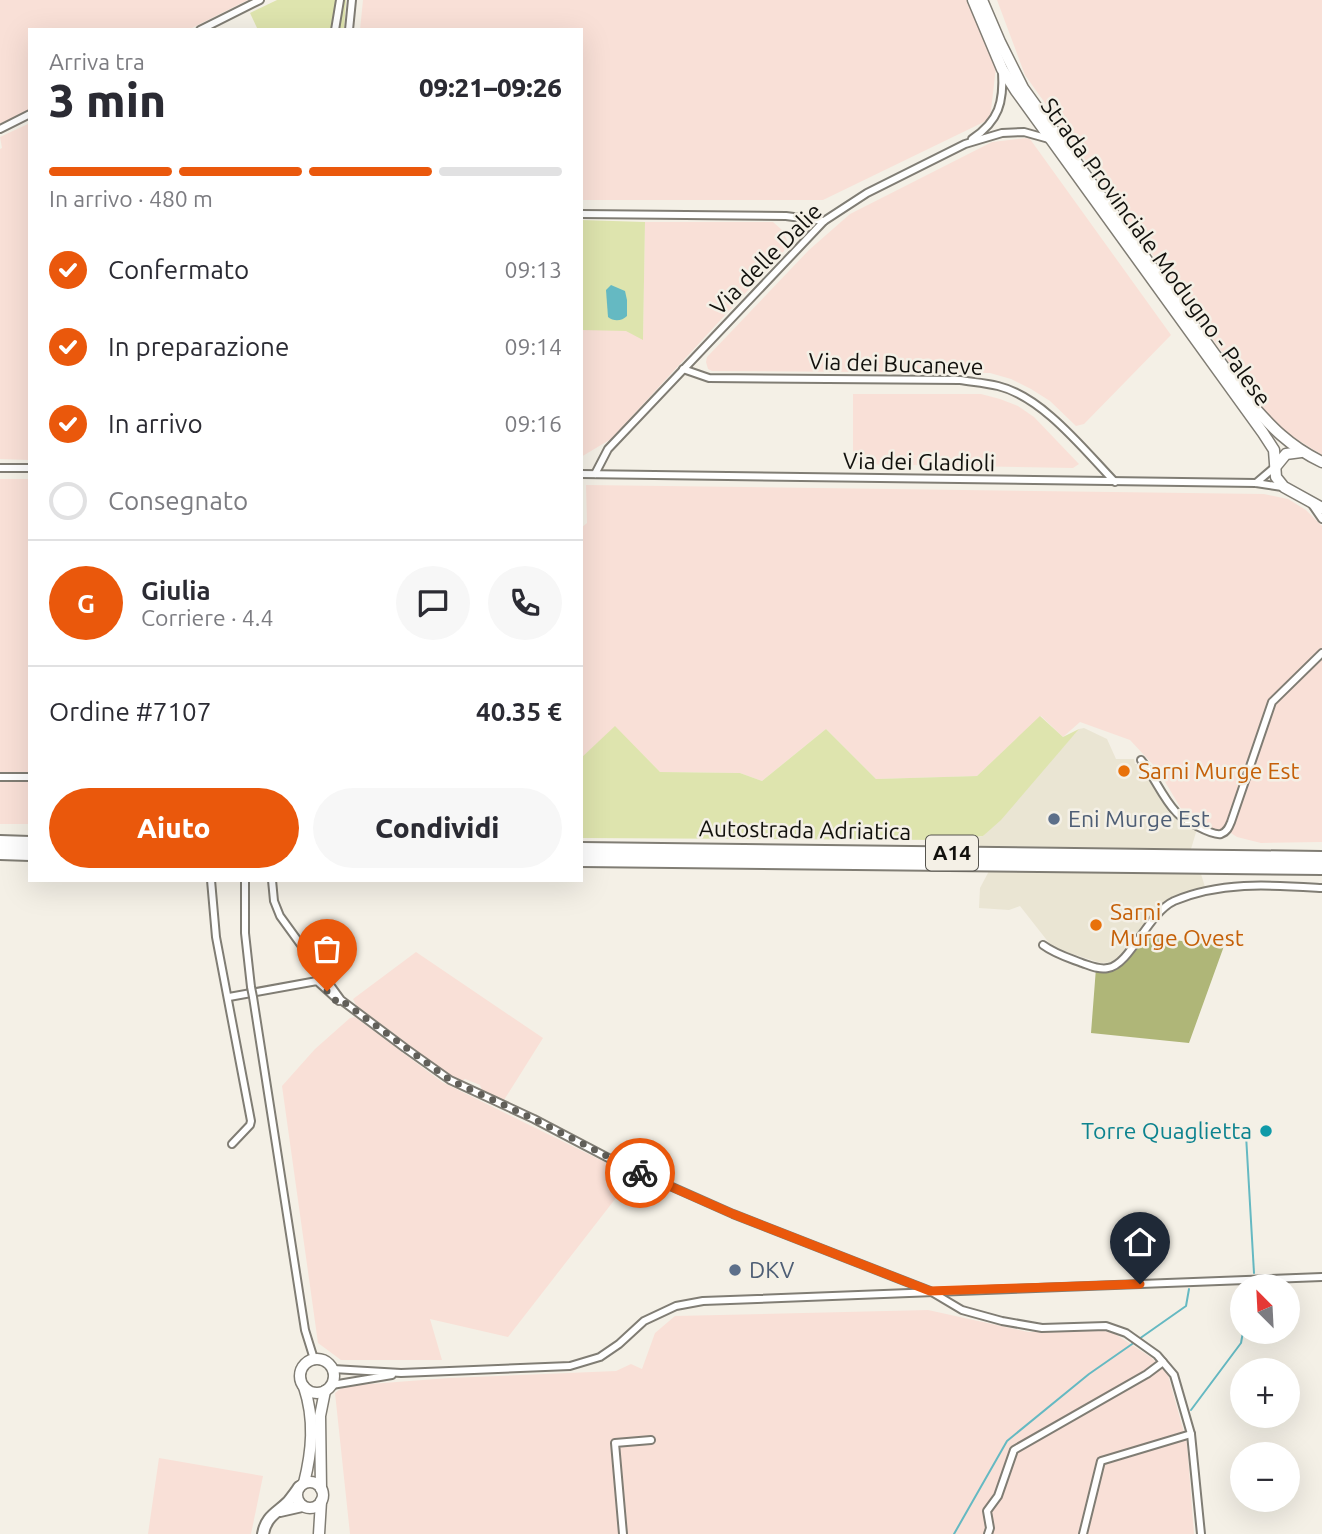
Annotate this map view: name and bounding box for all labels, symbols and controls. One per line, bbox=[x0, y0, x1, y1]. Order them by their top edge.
text: Arriva tra bbox=[49, 49, 145, 74]
text: 09:21–09:26 bbox=[419, 73, 562, 102]
text: 3 min bbox=[49, 74, 166, 126]
street label: Strada Provinciale Modugno - Palese bbox=[1036, 93, 1276, 410]
text: In arrivo · 480 m bbox=[49, 186, 213, 211]
street label: Via delle Dalie bbox=[705, 198, 826, 319]
icon: check bbox=[49, 251, 87, 289]
text: Confermato bbox=[108, 255, 249, 284]
text: 09:13 bbox=[504, 257, 562, 282]
icon: check bbox=[49, 328, 87, 366]
text: In preparazione bbox=[108, 332, 289, 361]
text: 09:14 bbox=[504, 334, 562, 359]
street label: Via dei Bucaneve bbox=[808, 348, 984, 379]
icon: check bbox=[49, 405, 87, 443]
text: In arrivo bbox=[108, 409, 203, 438]
text: 09:16 bbox=[504, 411, 562, 436]
street label: Via dei Gladioli bbox=[843, 448, 995, 475]
text: Consegnato bbox=[108, 486, 248, 515]
button: chat bbox=[396, 566, 470, 640]
button: phone bbox=[488, 566, 562, 640]
text: Giulia bbox=[141, 576, 211, 605]
text: G bbox=[77, 589, 95, 618]
text: Corriere · 4.4 bbox=[141, 605, 273, 630]
text: Ordine #7107 bbox=[49, 697, 211, 726]
text: 40.35 € bbox=[476, 697, 562, 726]
place label: Sarni Murge Est bbox=[1138, 758, 1300, 783]
marker: Sarni Murge Est bbox=[1116, 763, 1132, 779]
button: Aiuto bbox=[49, 788, 299, 868]
button: Condividi bbox=[313, 788, 562, 868]
place label: Eni Murge Est bbox=[1068, 806, 1210, 831]
marker: Eni Murge Est bbox=[1046, 811, 1062, 827]
street label: Autostrada Adriatica bbox=[699, 815, 911, 844]
road number: A14 bbox=[926, 836, 978, 870]
place label: Sarni Murge Ovest bbox=[1110, 899, 1244, 950]
marker: Sarni Murge Ovest bbox=[1088, 917, 1104, 933]
pin bbox=[297, 919, 357, 991]
icon: bag bbox=[308, 930, 346, 968]
place label: Torre Quaglietta bbox=[1081, 1118, 1252, 1143]
marker: Torre Quaglietta bbox=[1258, 1123, 1274, 1139]
courier bbox=[605, 1138, 675, 1208]
icon: bike bbox=[621, 1154, 659, 1192]
pin bbox=[1110, 1212, 1170, 1284]
icon: home bbox=[1121, 1223, 1159, 1261]
place label: DKV bbox=[749, 1257, 795, 1282]
marker: DKV bbox=[727, 1262, 743, 1278]
north arrow bbox=[1230, 1274, 1300, 1344]
map controls bbox=[1230, 1274, 1300, 1512]
button: + bbox=[1230, 1358, 1300, 1428]
button: − bbox=[1230, 1442, 1300, 1512]

